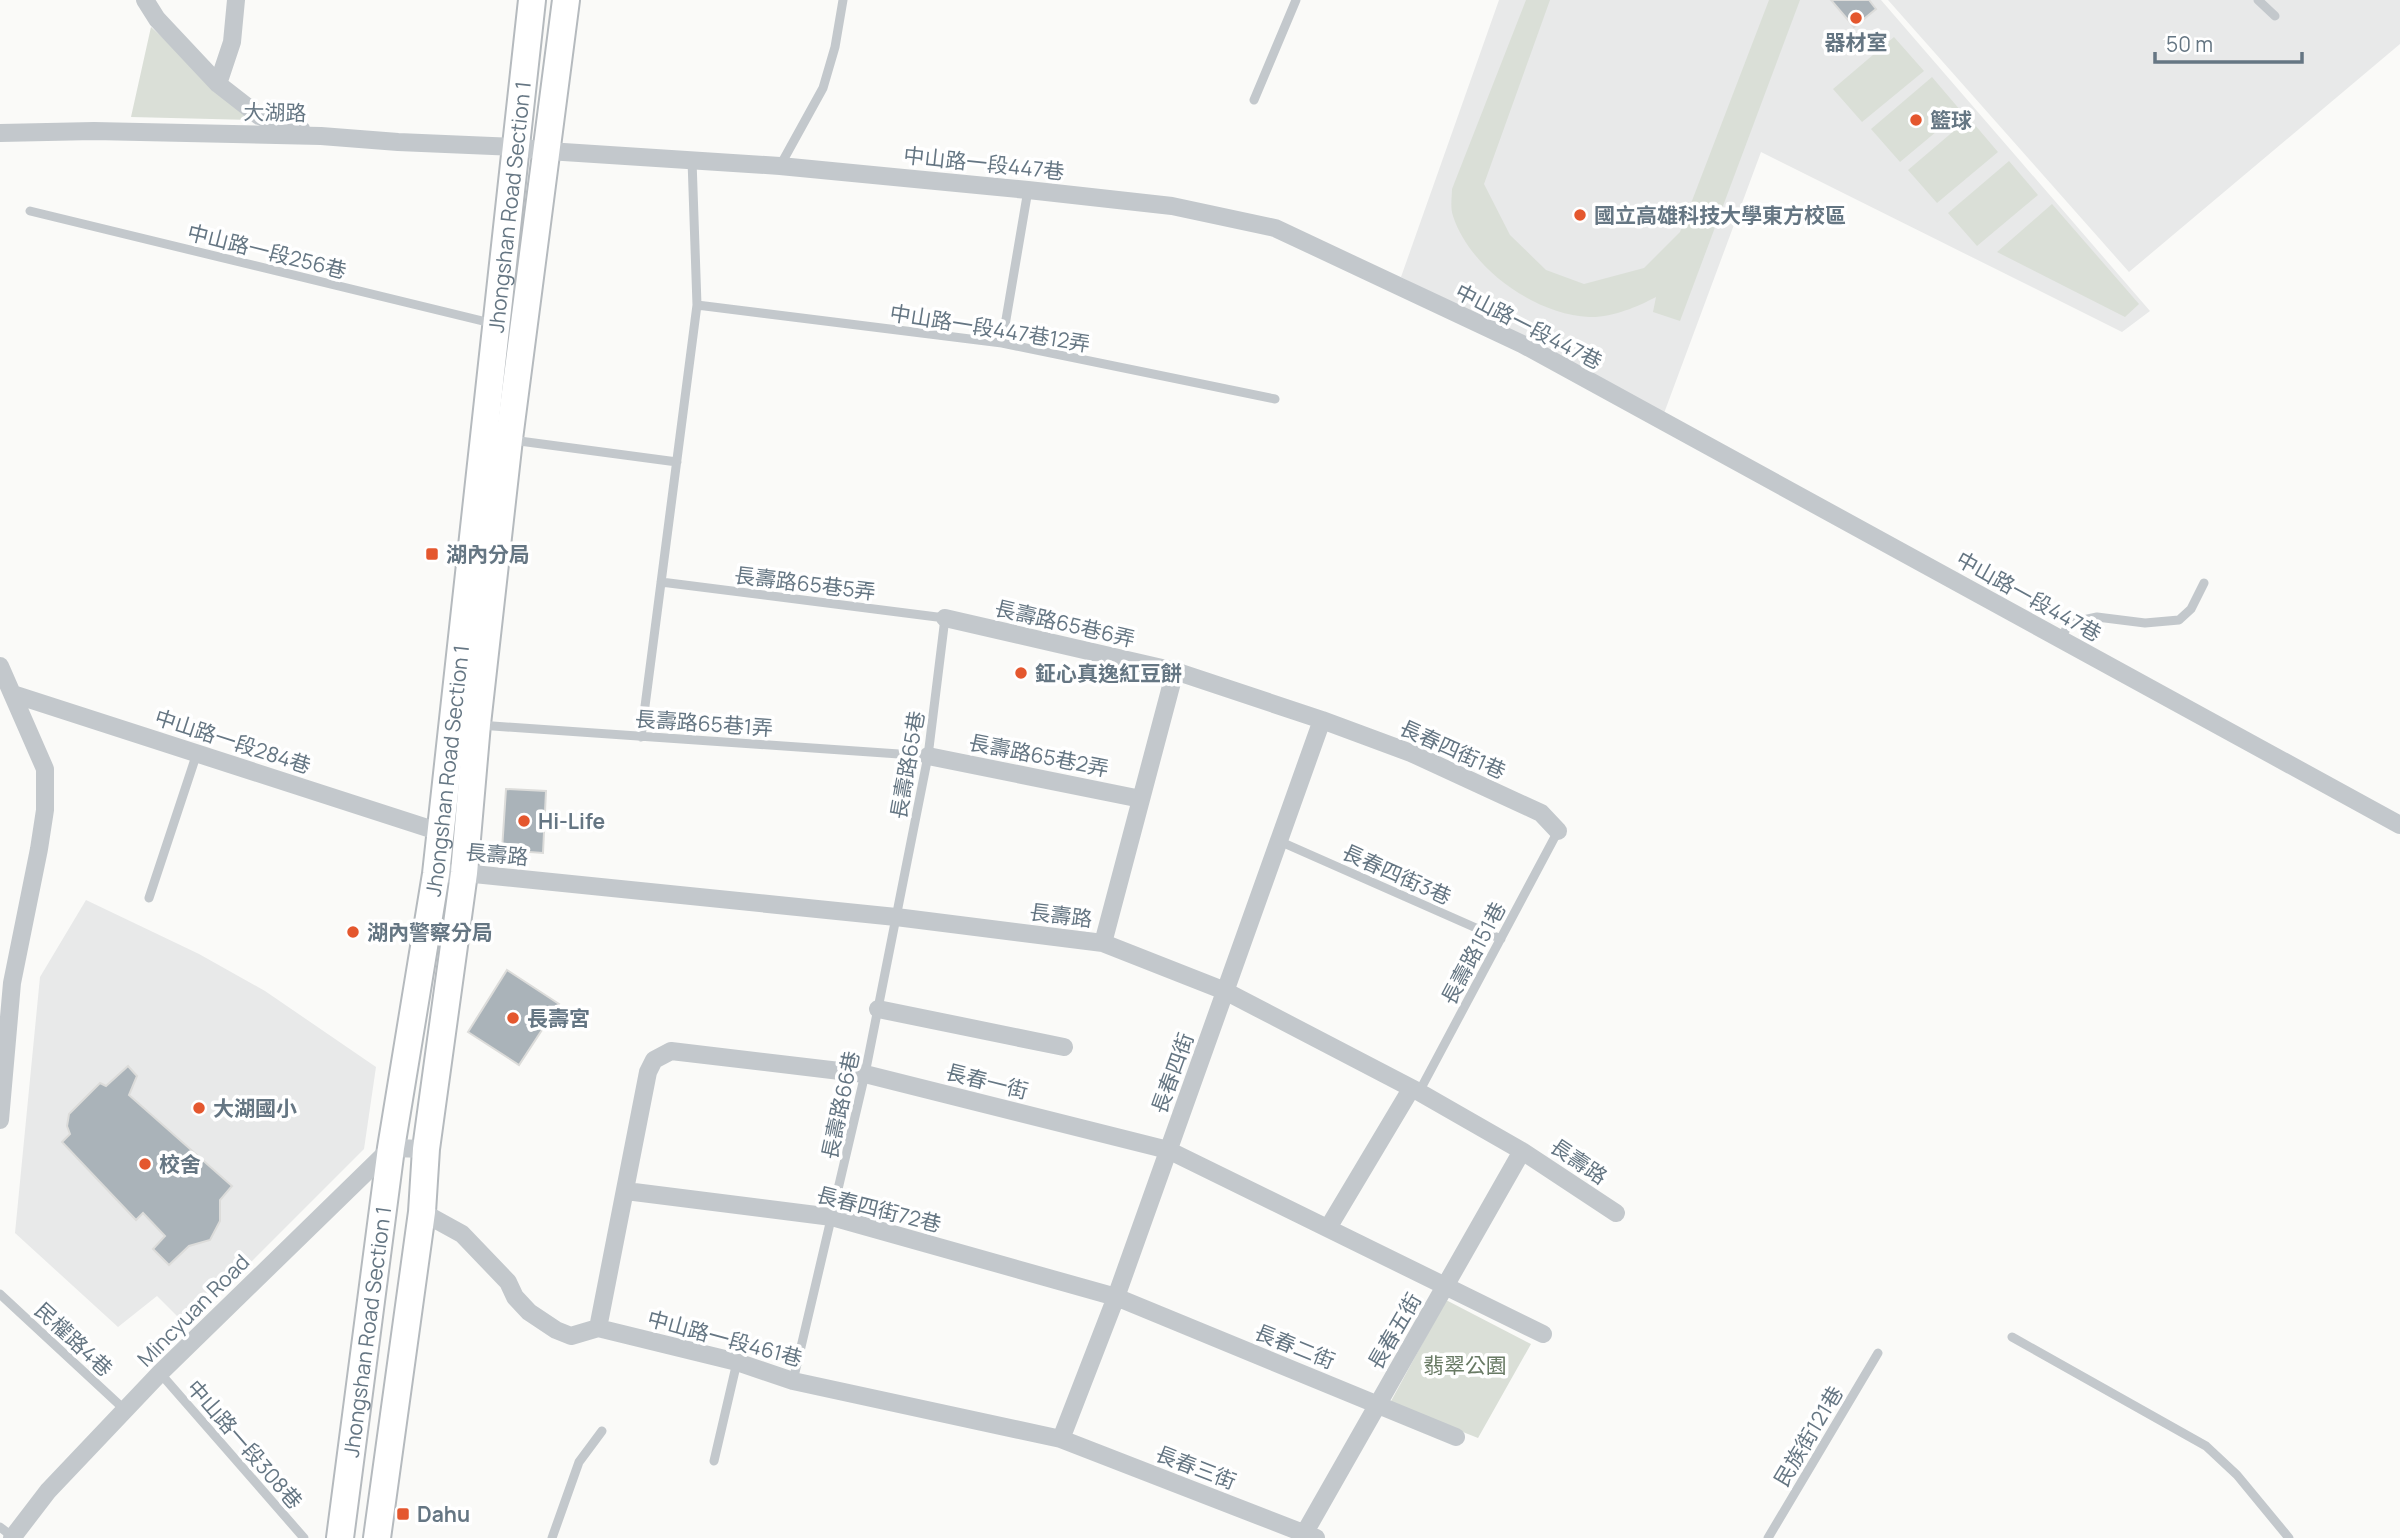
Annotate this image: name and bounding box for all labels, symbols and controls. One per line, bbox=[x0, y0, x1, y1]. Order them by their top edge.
marker: 器材室 bbox=[1848, 10, 1864, 26]
scale bar bbox=[2155, 21, 2302, 65]
place label: 器材室 bbox=[1825, 28, 1888, 56]
text: 50 m bbox=[2166, 30, 2213, 58]
street label: Jhongshan Road Section 1 bbox=[482, 80, 537, 334]
street label: 大湖路 bbox=[243, 97, 307, 127]
place label: 籃球 bbox=[1930, 106, 1972, 134]
marker: 籃球 bbox=[1908, 112, 1924, 128]
street label: 中山路一段447巷 bbox=[902, 141, 1066, 185]
place label: 國立高雄科技大學東方校區 bbox=[1594, 201, 1846, 229]
marker: 國立高雄科技大學東方校區 bbox=[1572, 207, 1588, 223]
street label: 中山路一段256巷 bbox=[184, 218, 350, 284]
street label: 中山路一段447巷 bbox=[1451, 277, 1607, 375]
street label: 中山路一段447巷12弄 bbox=[888, 298, 1092, 358]
place label: 湖內分局 bbox=[446, 540, 530, 568]
street label: 中山路一段447巷 bbox=[1952, 545, 2106, 647]
marker: 湖內分局 bbox=[424, 546, 440, 562]
street label: 長壽路65巷5弄 bbox=[733, 560, 877, 606]
street label: 長壽路65巷6弄 bbox=[992, 593, 1138, 653]
street label: Jhongshan Road Section 1 bbox=[419, 643, 475, 898]
place label: 鉦心真逸紅豆餅 bbox=[1035, 659, 1182, 687]
marker: 鉦心真逸紅豆餅 bbox=[1013, 665, 1029, 681]
street label: 中山路一段284巷 bbox=[151, 703, 315, 779]
street label: 長壽路65巷1弄 bbox=[634, 704, 774, 742]
street label: 長壽路65巷 bbox=[884, 709, 930, 821]
street label: 長春四街1巷 bbox=[1396, 713, 1510, 785]
street label: 長壽路65巷2弄 bbox=[967, 728, 1111, 782]
place label: Hi-Life bbox=[538, 807, 605, 835]
marker: Hi-Life bbox=[516, 813, 532, 829]
street label: 長壽路 bbox=[464, 837, 530, 871]
street label: 長春四街3巷 bbox=[1338, 837, 1456, 911]
street label: 長壽路 bbox=[1028, 897, 1094, 933]
street label: 長壽路151巷 bbox=[1434, 897, 1512, 1009]
place label: 湖內警察分局 bbox=[367, 918, 493, 946]
marker: 湖內警察分局 bbox=[345, 924, 361, 940]
place label: 長壽宮 bbox=[527, 1004, 590, 1032]
marker: 長壽宮 bbox=[505, 1010, 521, 1026]
street label: 長春四街 bbox=[1144, 1029, 1200, 1117]
street label: 長壽路66巷 bbox=[815, 1048, 865, 1162]
street label: 長春一街 bbox=[943, 1057, 1031, 1105]
place label: 大湖國小 bbox=[213, 1094, 297, 1122]
marker: 大湖國小 bbox=[191, 1100, 207, 1116]
street label: 長壽路 bbox=[1545, 1132, 1613, 1190]
place label: 校舍 bbox=[159, 1150, 201, 1178]
marker: 校舍 bbox=[137, 1156, 153, 1172]
street label: 長春四街72巷 bbox=[814, 1180, 944, 1238]
street label: Jhongshan Road Section 1 bbox=[337, 1205, 397, 1459]
street label: Mincyuan Road bbox=[131, 1248, 255, 1372]
street label: 長春五街 bbox=[1361, 1288, 1427, 1374]
street label: 民權路4巷 bbox=[29, 1296, 119, 1382]
street label: 中山路一段461巷 bbox=[644, 1304, 806, 1372]
street label: 長春二街 bbox=[1251, 1317, 1339, 1375]
park label: 翡翠公園 bbox=[1423, 1351, 1507, 1379]
street label: 中山路一段308巷 bbox=[181, 1373, 309, 1515]
street label: 民族街121巷 bbox=[1767, 1381, 1849, 1491]
street label: 長春三街 bbox=[1152, 1439, 1240, 1495]
place label: Dahu bbox=[417, 1500, 470, 1528]
marker: Dahu bbox=[395, 1506, 411, 1522]

